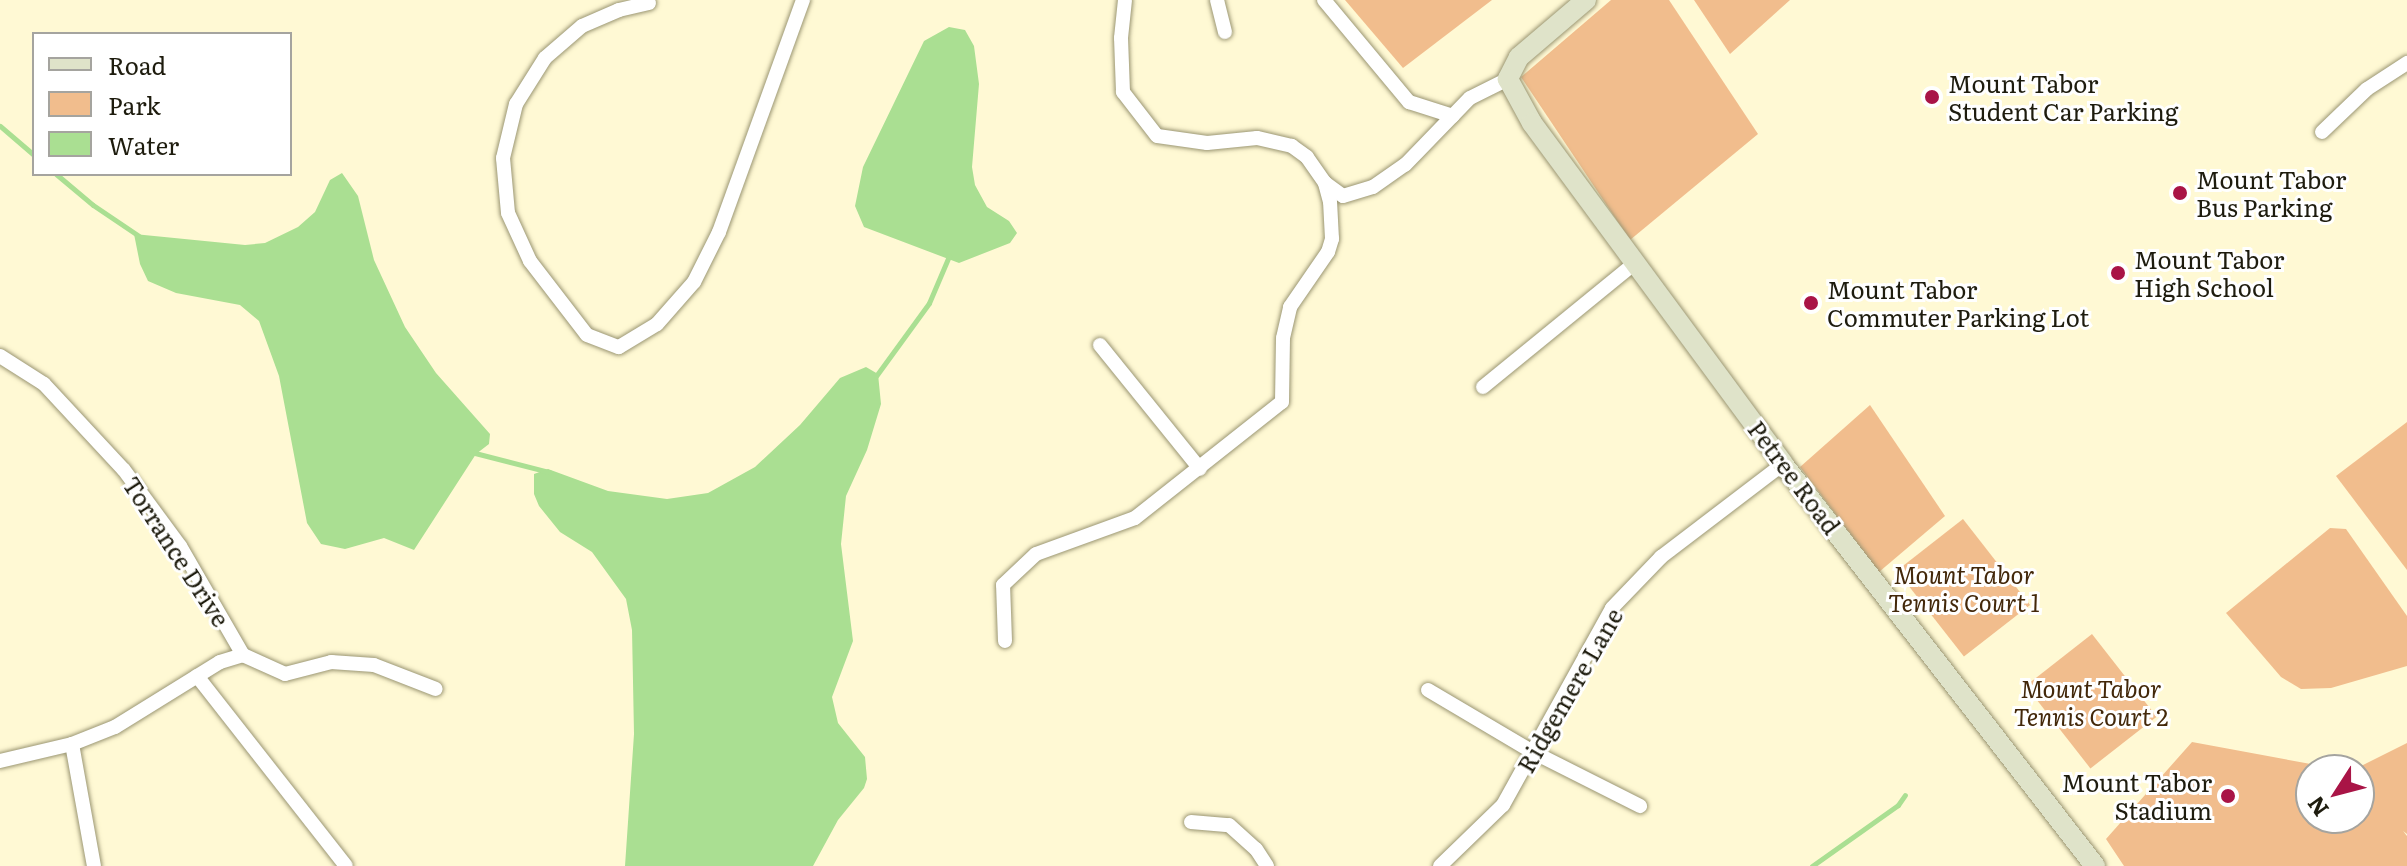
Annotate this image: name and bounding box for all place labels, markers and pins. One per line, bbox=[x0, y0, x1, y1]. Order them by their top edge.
place label: Mount Tabor Student Car Parking bbox=[1948, 69, 2178, 125]
marker: Mount Tabor Student Car Parking bbox=[1923, 88, 1941, 106]
place label: Mount Tabor Bus Parking bbox=[2196, 165, 2346, 221]
marker: Mount Tabor Bus Parking bbox=[2171, 184, 2189, 202]
place label: Mount Tabor High School bbox=[2134, 245, 2284, 301]
marker: Mount Tabor High School bbox=[2109, 264, 2127, 282]
place label: Mount Tabor Commuter Parking Lot bbox=[1827, 275, 2089, 331]
marker: Mount Tabor Commuter Parking Lot bbox=[1802, 294, 1820, 312]
place label: Mount Tabor Stadium bbox=[2062, 768, 2212, 824]
marker: Mount Tabor Stadium bbox=[2219, 787, 2237, 805]

